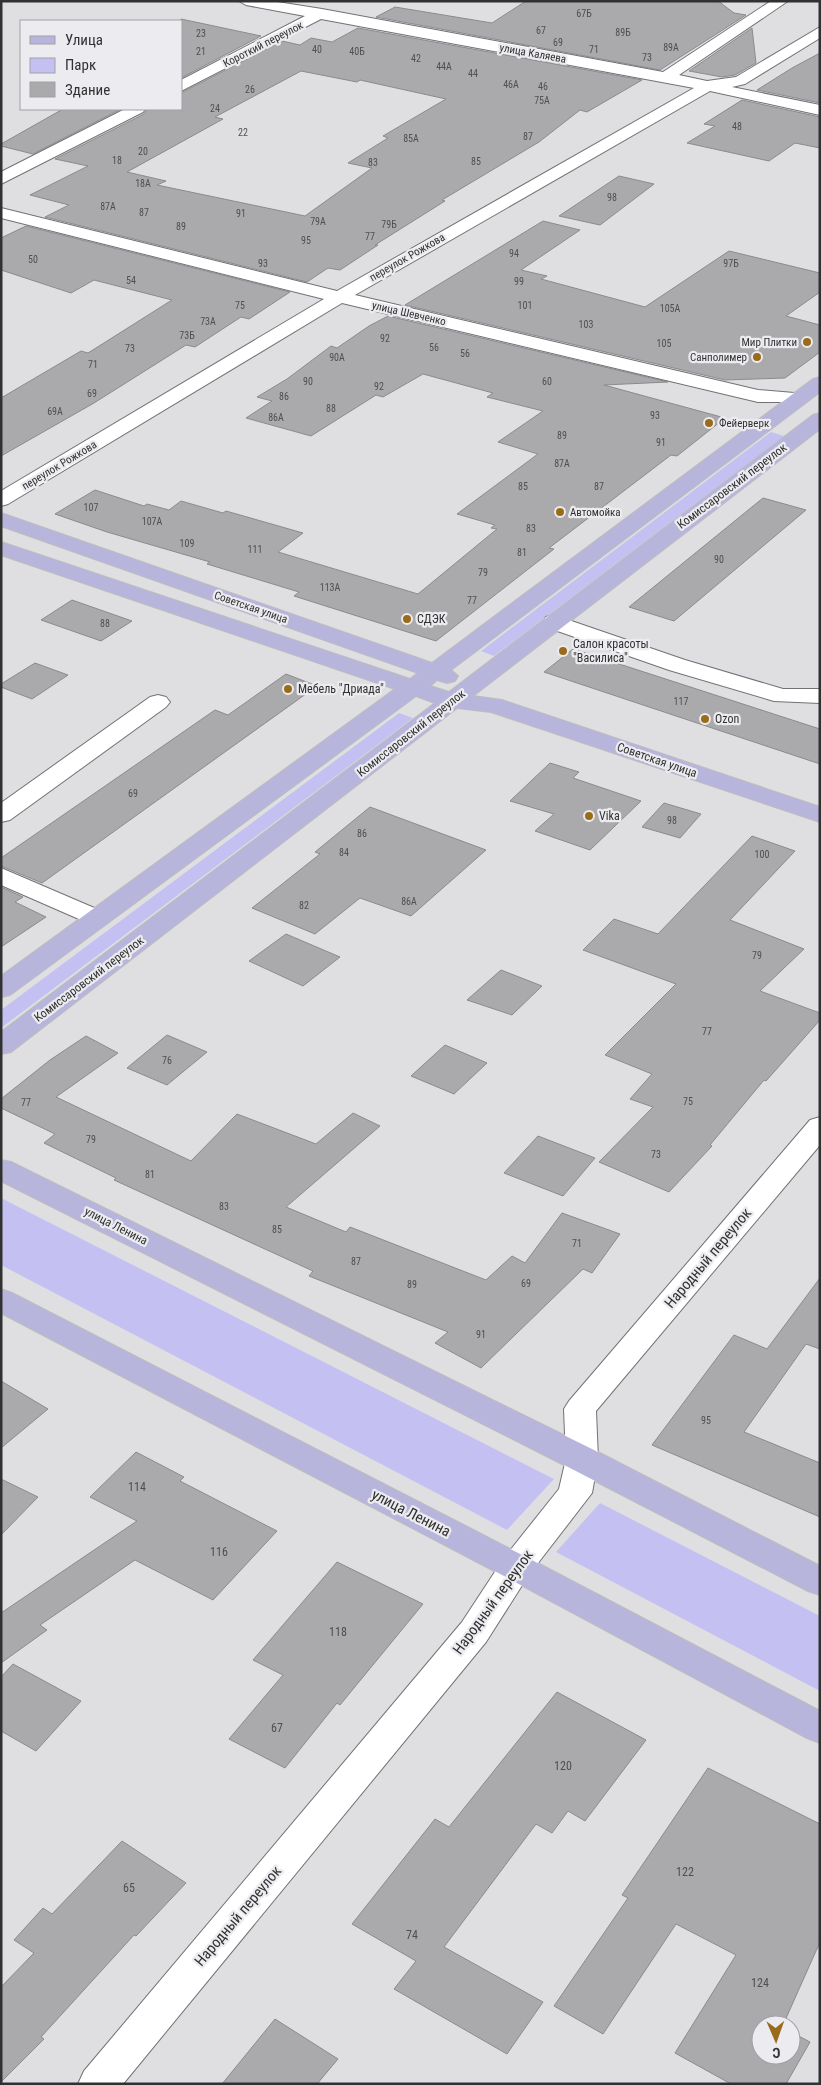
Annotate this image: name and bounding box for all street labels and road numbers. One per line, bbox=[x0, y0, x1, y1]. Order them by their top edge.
street label: Короткий переулок bbox=[221, 18, 306, 70]
street label: улица Каляева bbox=[499, 41, 567, 66]
street label: переулок Рожкова bbox=[367, 231, 447, 284]
street label: улица Шевченко bbox=[371, 299, 448, 328]
street label: переулок Рожкова bbox=[20, 438, 99, 493]
street label: Комиссаровский переулок bbox=[675, 440, 790, 532]
street label: Советская улица bbox=[212, 589, 289, 626]
street label: Комиссаровский переулок bbox=[354, 686, 468, 780]
street label: Советская улица bbox=[615, 740, 699, 780]
street label: Комиссаровский переулок bbox=[32, 933, 147, 1025]
street label: улица Ленина bbox=[82, 1204, 150, 1248]
street label: Народный переулок bbox=[661, 1204, 755, 1312]
street label: улица Ленина bbox=[369, 1485, 453, 1541]
street label: Народный переулок bbox=[449, 1546, 537, 1658]
street label: Народный переулок bbox=[191, 1862, 285, 1970]

